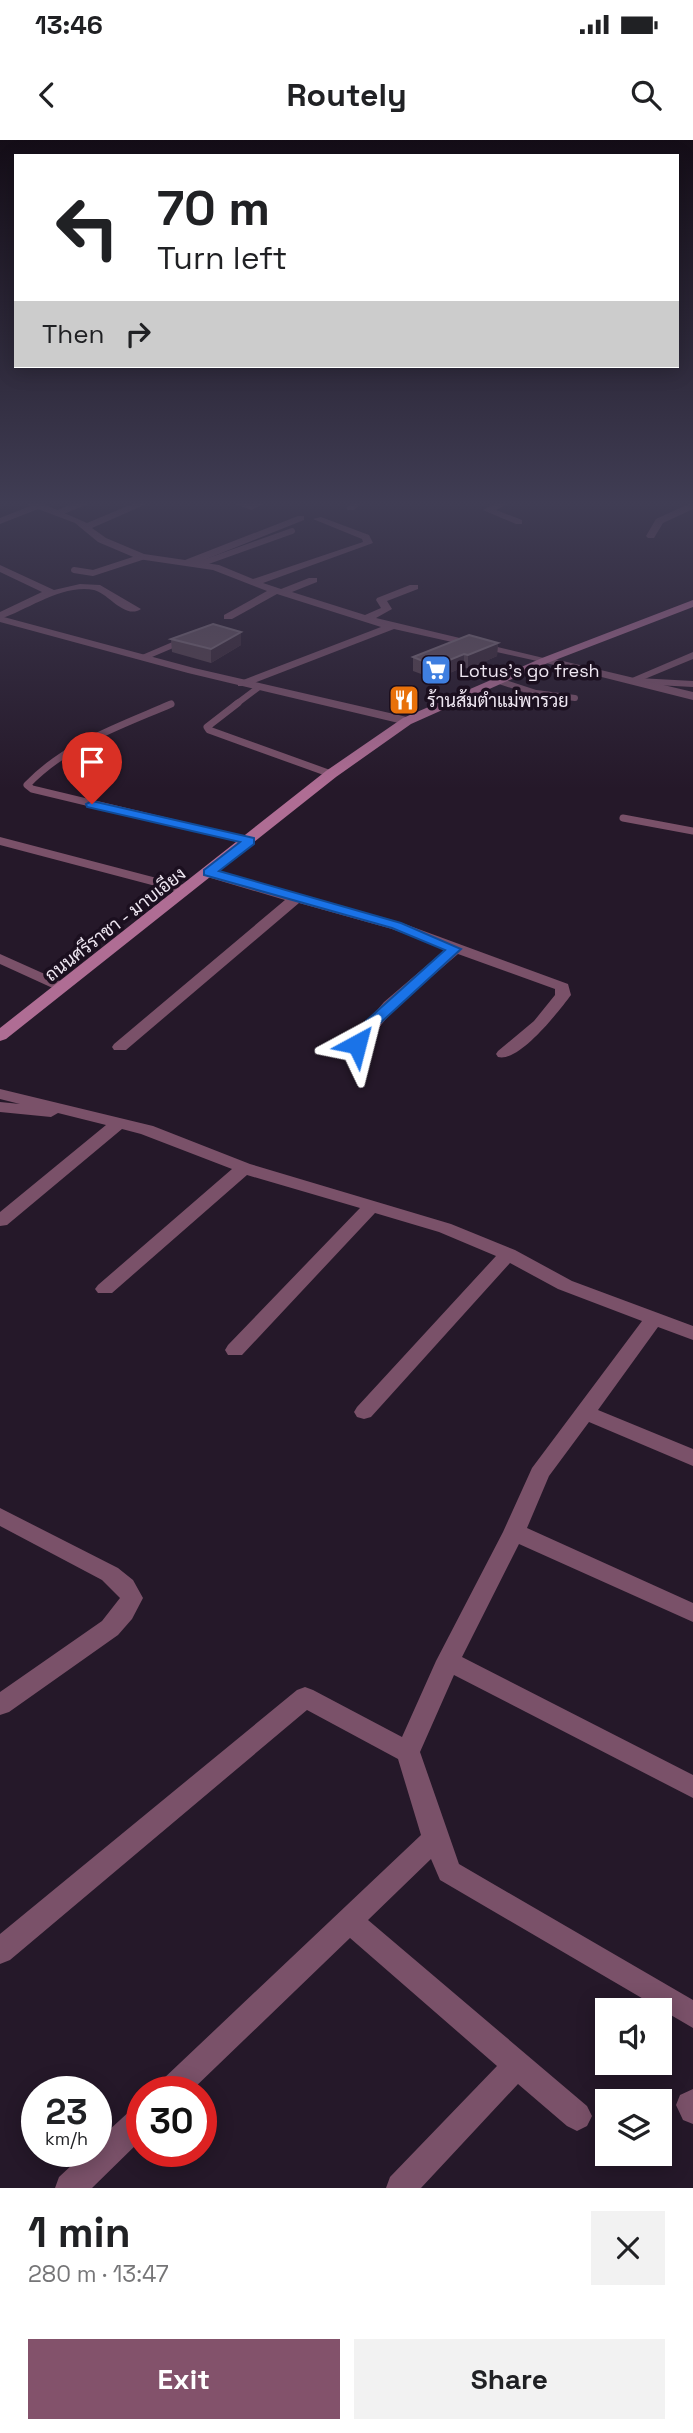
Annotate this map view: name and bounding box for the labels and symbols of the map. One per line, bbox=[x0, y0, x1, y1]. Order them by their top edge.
supermarket icon: Lotus's go fresh bbox=[419, 653, 453, 687]
place label: Lotus's go fresh bbox=[459, 659, 600, 682]
restaurant icon: ร้านส้มตำแม่พารวย bbox=[387, 683, 421, 717]
place label: ร้านส้มตำแม่พารวย bbox=[427, 689, 568, 712]
pin bbox=[62, 732, 122, 804]
street label: ถนนศรีราชา - มาบเอียง bbox=[39, 861, 190, 986]
position arrow bbox=[320, 1007, 394, 1081]
speed limit sign: 30 bbox=[126, 2076, 217, 2167]

